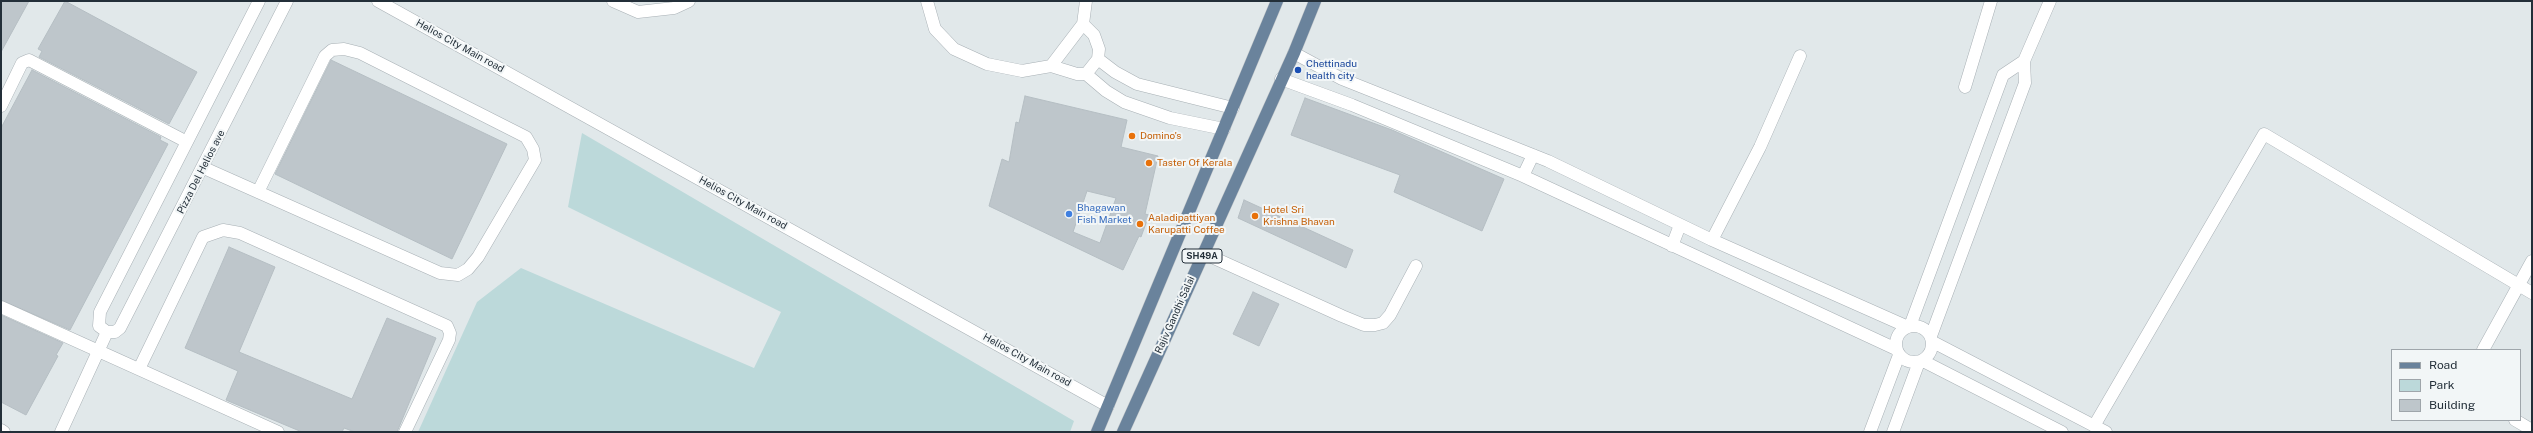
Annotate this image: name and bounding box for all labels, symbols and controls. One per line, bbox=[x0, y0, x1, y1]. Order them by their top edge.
street label: Helios City Main road bbox=[414, 17, 506, 75]
place label: Chettinadu health city bbox=[1306, 58, 1357, 82]
marker: Chettinadu health city bbox=[1293, 65, 1303, 75]
street label: Pizza Del Helios ave bbox=[175, 128, 227, 216]
place label: Domino's bbox=[1140, 130, 1181, 142]
marker: Domino's bbox=[1127, 131, 1137, 141]
place label: Taster Of Kerala bbox=[1157, 157, 1232, 169]
marker: Taster Of Kerala bbox=[1144, 158, 1154, 168]
street label: Helios City Main road bbox=[697, 174, 789, 232]
place label: Bhagawan Fish Market bbox=[1077, 202, 1132, 226]
place label: Hotel Sri Krishna Bhavan bbox=[1263, 204, 1335, 228]
marker: Bhagawan Fish Market bbox=[1064, 209, 1074, 219]
marker: Hotel Sri Krishna Bhavan bbox=[1250, 211, 1260, 221]
place label: Aaladipattiyan Karupatti Coffee bbox=[1148, 212, 1225, 236]
marker: Aaladipattiyan Karupatti Coffee bbox=[1135, 219, 1145, 229]
road number: SH49A bbox=[1182, 249, 1222, 263]
street label: Rajiv Gandhi Salai bbox=[1153, 274, 1197, 356]
street label: Helios City Main road bbox=[981, 331, 1073, 389]
legend bbox=[2391, 349, 2521, 421]
text: Road bbox=[2429, 358, 2457, 372]
text: Park bbox=[2429, 378, 2455, 392]
text: Building bbox=[2429, 398, 2475, 412]

